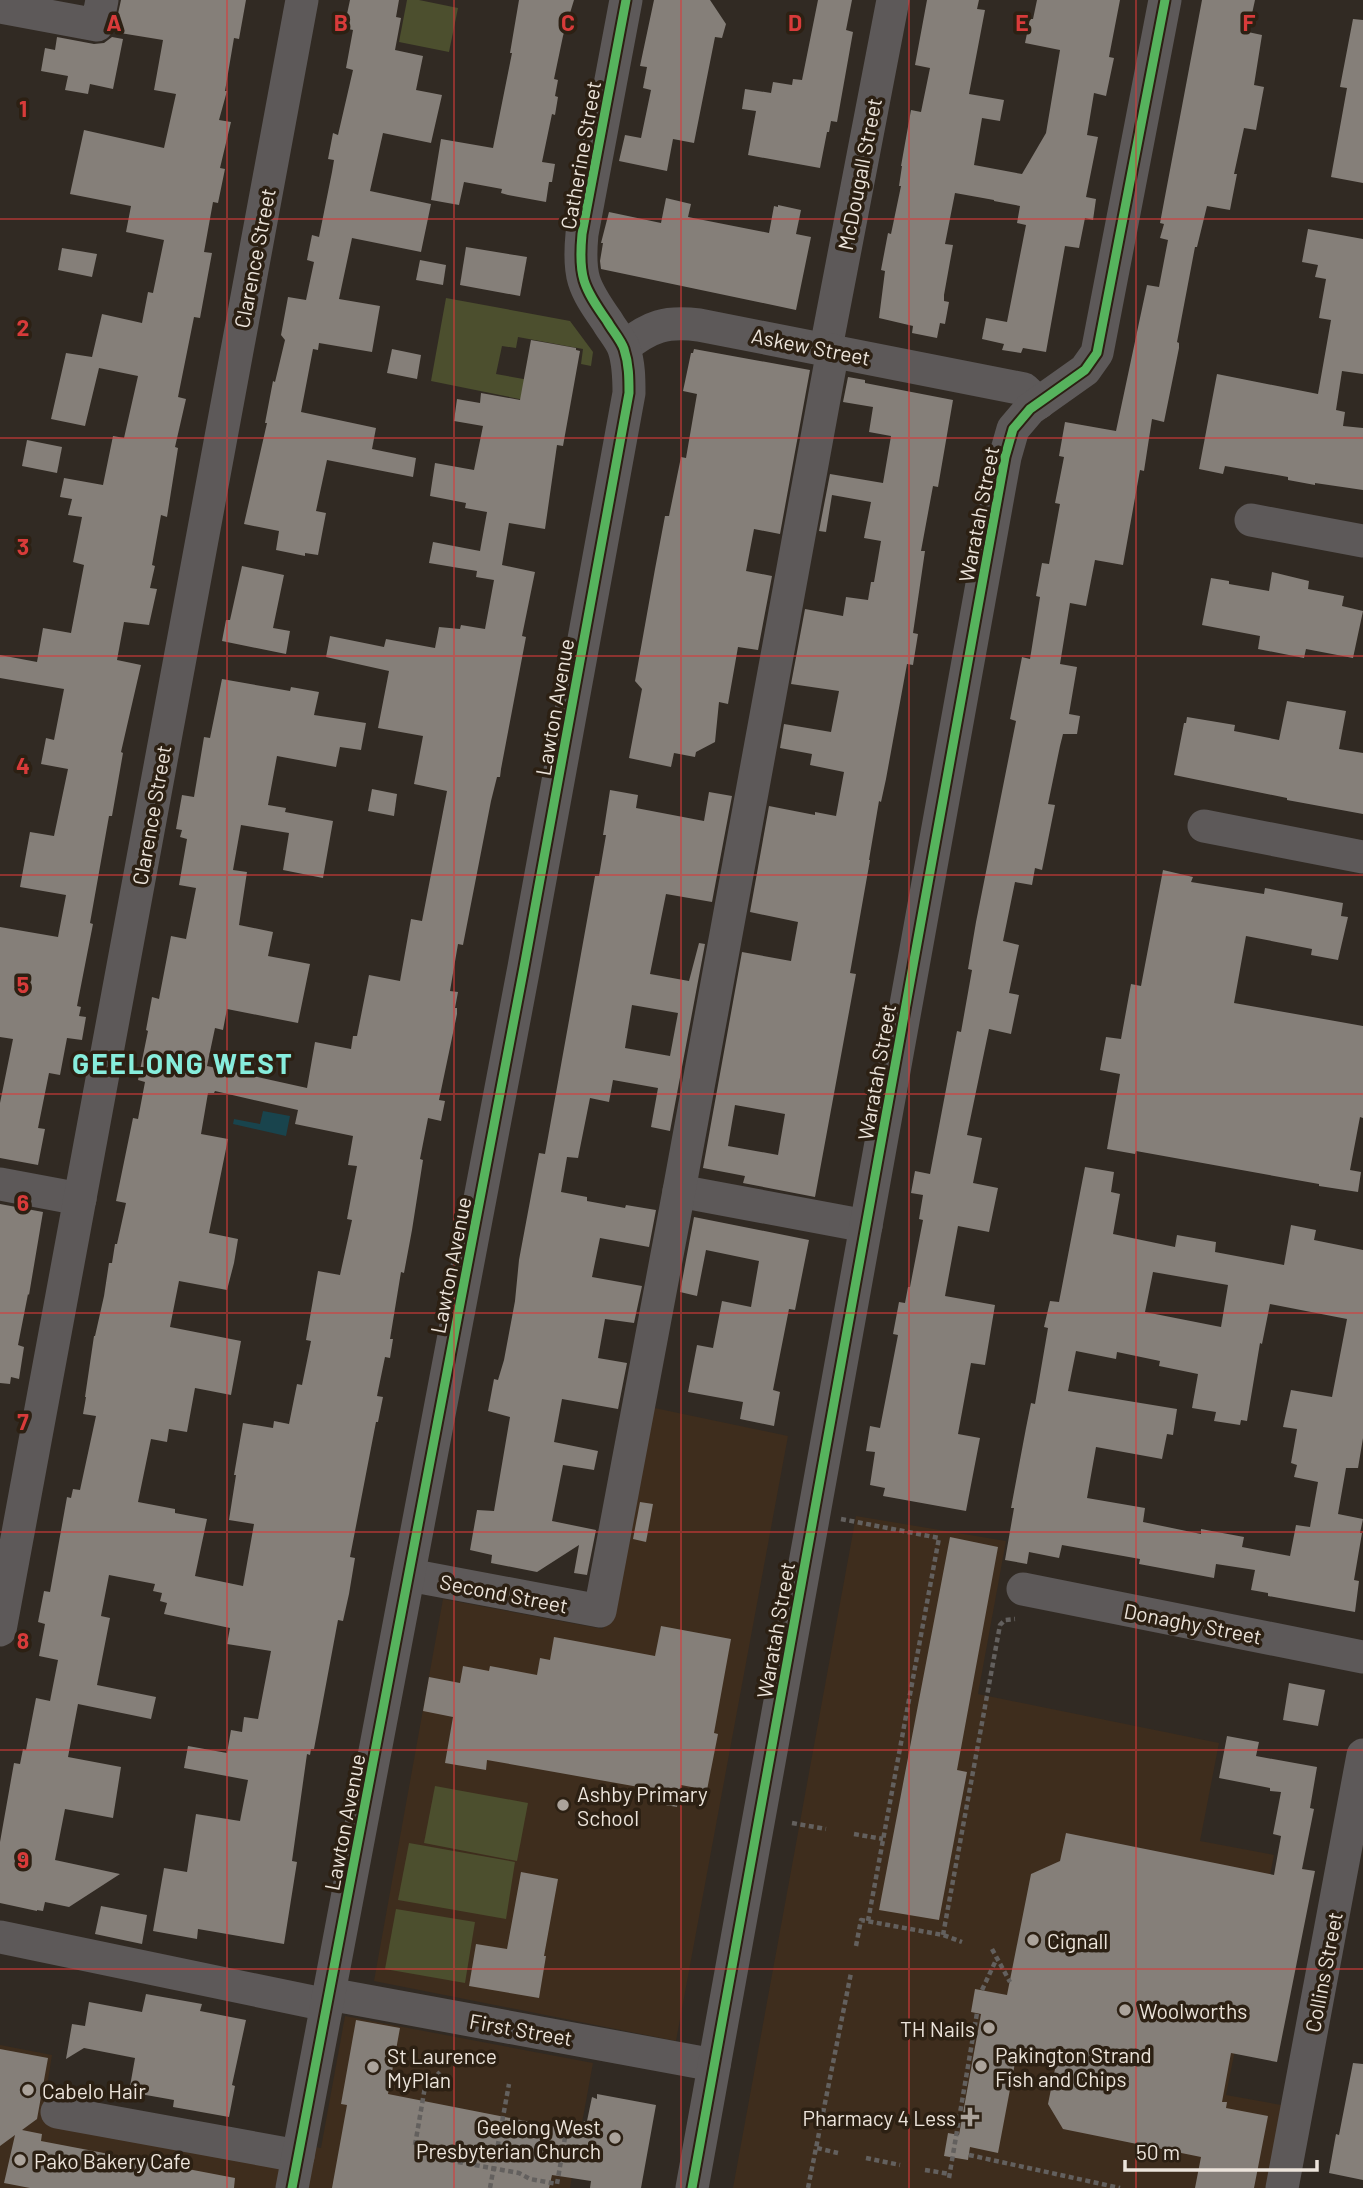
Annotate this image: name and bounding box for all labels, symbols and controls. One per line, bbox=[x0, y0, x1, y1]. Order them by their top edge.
text: A bbox=[106, 8, 122, 36]
text: B bbox=[334, 8, 348, 36]
text: C bbox=[561, 8, 575, 36]
text: D bbox=[788, 8, 802, 36]
text: E bbox=[1015, 8, 1029, 36]
text: F bbox=[1243, 8, 1256, 36]
street label: Catherine Street bbox=[555, 79, 605, 231]
text: 1 bbox=[19, 94, 27, 122]
street label: McDougall Street bbox=[832, 96, 886, 252]
street label: Clarence Street bbox=[228, 186, 280, 330]
text: 2 bbox=[17, 313, 29, 341]
street label: Askew Street bbox=[749, 322, 873, 370]
street label: Waratah Street bbox=[953, 444, 1003, 584]
text: 3 bbox=[17, 532, 29, 560]
street label: Lawton Avenue bbox=[530, 637, 578, 777]
street label: Clarence Street bbox=[126, 743, 176, 887]
text: 4 bbox=[16, 751, 30, 779]
text: 5 bbox=[17, 970, 29, 998]
street label: Waratah Street bbox=[852, 1002, 900, 1142]
district label: GEELONG WEST bbox=[72, 1046, 294, 1080]
text: 6 bbox=[17, 1188, 29, 1216]
street label: Lawton Avenue bbox=[424, 1195, 476, 1335]
text: 7 bbox=[17, 1407, 29, 1435]
street label: Waratah Street bbox=[751, 1560, 799, 1700]
street label: Second Street bbox=[438, 1568, 570, 1618]
street label: Donaghy Street bbox=[1122, 1597, 1264, 1649]
text: 8 bbox=[17, 1626, 29, 1654]
street label: Lawton Avenue bbox=[318, 1752, 370, 1892]
place label: Ashby Primary School bbox=[577, 1781, 708, 1830]
marker: Ashby Primary School bbox=[555, 1797, 571, 1813]
text: 9 bbox=[17, 1845, 29, 1873]
street label: Collins Street bbox=[1299, 1910, 1347, 2034]
place label: Cignall bbox=[1047, 1928, 1108, 1953]
marker: Cignall bbox=[1025, 1932, 1041, 1948]
place label: Woolworths bbox=[1139, 1998, 1247, 2023]
marker: Woolworths bbox=[1117, 2002, 1133, 2018]
street label: First Street bbox=[468, 2008, 574, 2050]
place label: TH Nails bbox=[900, 2016, 975, 2041]
marker: TH Nails bbox=[981, 2020, 997, 2036]
place label: Pakington Strand Fish and Chips bbox=[995, 2042, 1152, 2091]
place label: St Laurence MyPlan bbox=[387, 2043, 497, 2092]
marker: Pakington Strand Fish and Chips bbox=[973, 2058, 989, 2074]
marker: St Laurence MyPlan bbox=[365, 2059, 381, 2075]
place label: Cabelo Hair bbox=[42, 2078, 146, 2103]
marker: Cabelo Hair bbox=[20, 2082, 36, 2098]
place label: Pharmacy 4 Less bbox=[802, 2105, 956, 2130]
marker: Pharmacy 4 Less bbox=[962, 2109, 978, 2125]
place label: Geelong West Presbyterian Church bbox=[416, 2114, 601, 2163]
scale bar bbox=[1125, 2128, 1318, 2172]
marker: Geelong West Presbyterian Church bbox=[607, 2130, 623, 2146]
text: 50 m bbox=[1136, 2139, 1180, 2164]
place label: Pako Bakery Cafe bbox=[34, 2148, 191, 2173]
marker: Pako Bakery Cafe bbox=[12, 2152, 28, 2168]

